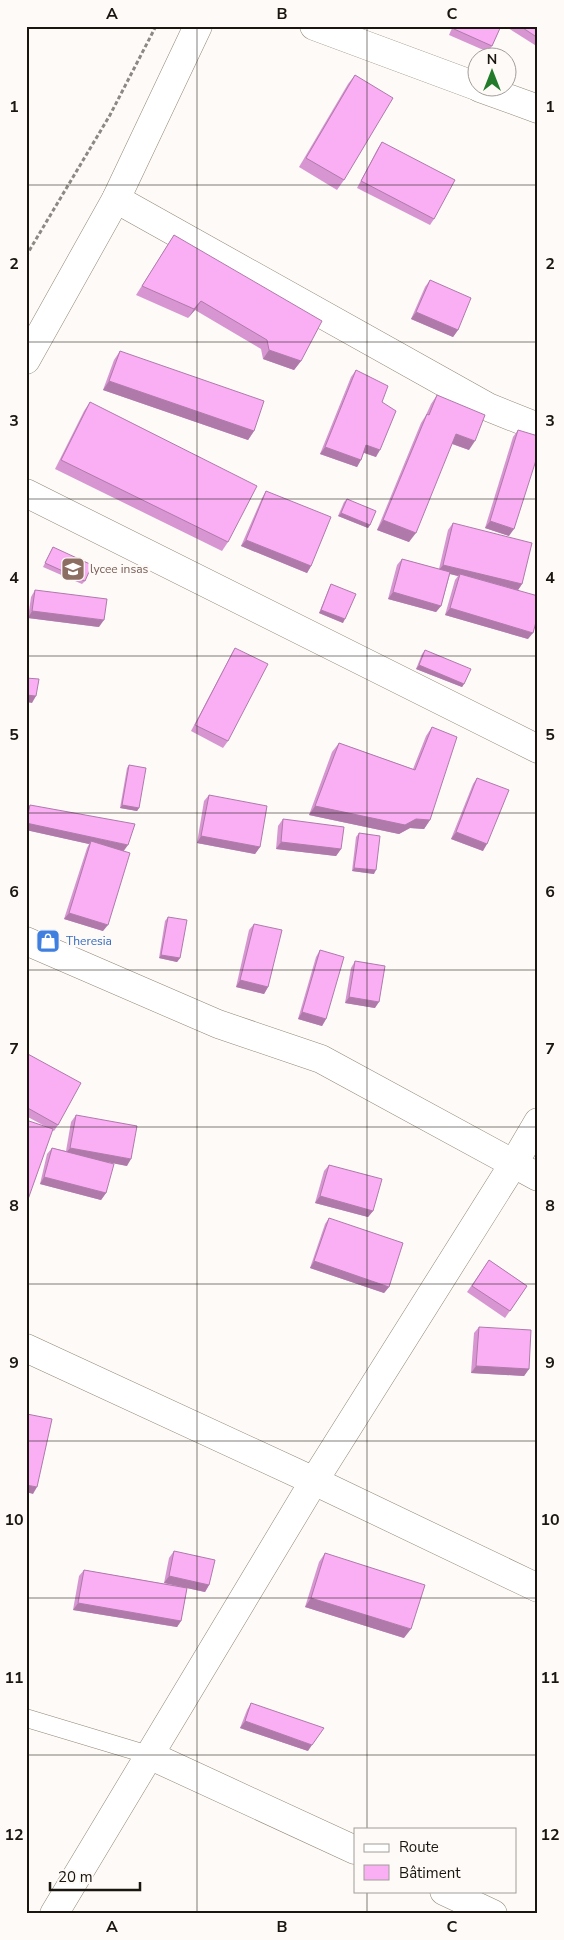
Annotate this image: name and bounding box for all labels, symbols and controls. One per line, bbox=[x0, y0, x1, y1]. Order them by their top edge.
text: A bbox=[106, 3, 118, 25]
text: B bbox=[276, 3, 288, 25]
text: C bbox=[447, 3, 458, 25]
north arrow bbox=[466, 48, 516, 98]
text: N bbox=[487, 50, 497, 69]
text: 1 bbox=[9, 96, 19, 118]
text: 1 bbox=[545, 96, 555, 118]
text: 2 bbox=[9, 253, 19, 275]
text: 2 bbox=[545, 253, 555, 275]
text: 3 bbox=[9, 410, 19, 432]
text: 3 bbox=[545, 410, 555, 432]
school or university icon: lycee insas bbox=[60, 556, 86, 582]
place label: lycee insas bbox=[90, 561, 149, 577]
text: 4 bbox=[9, 567, 19, 589]
text: 4 bbox=[545, 567, 555, 589]
text: 5 bbox=[9, 724, 19, 746]
text: 5 bbox=[545, 724, 555, 746]
text: 6 bbox=[9, 881, 19, 903]
text: 6 bbox=[545, 881, 555, 903]
shop icon: Theresia bbox=[35, 928, 61, 954]
place label: Theresia bbox=[66, 933, 112, 949]
text: 7 bbox=[9, 1038, 19, 1060]
text: 7 bbox=[545, 1038, 555, 1060]
text: 8 bbox=[9, 1195, 19, 1217]
text: 8 bbox=[545, 1195, 555, 1217]
text: 9 bbox=[9, 1352, 19, 1374]
text: 9 bbox=[545, 1352, 555, 1374]
text: 10 bbox=[4, 1509, 24, 1531]
text: 10 bbox=[540, 1509, 560, 1531]
text: 11 bbox=[4, 1667, 24, 1689]
text: 11 bbox=[540, 1667, 560, 1689]
text: 12 bbox=[4, 1824, 24, 1846]
text: 12 bbox=[540, 1824, 560, 1846]
legend bbox=[354, 1828, 516, 1892]
text: Route bbox=[399, 1837, 439, 1857]
scale bar bbox=[50, 1860, 140, 1892]
text: Bâtiment bbox=[399, 1863, 461, 1883]
text: 20 m bbox=[58, 1867, 93, 1887]
text: A bbox=[106, 1916, 118, 1938]
text: B bbox=[276, 1916, 288, 1938]
text: C bbox=[447, 1916, 458, 1938]

